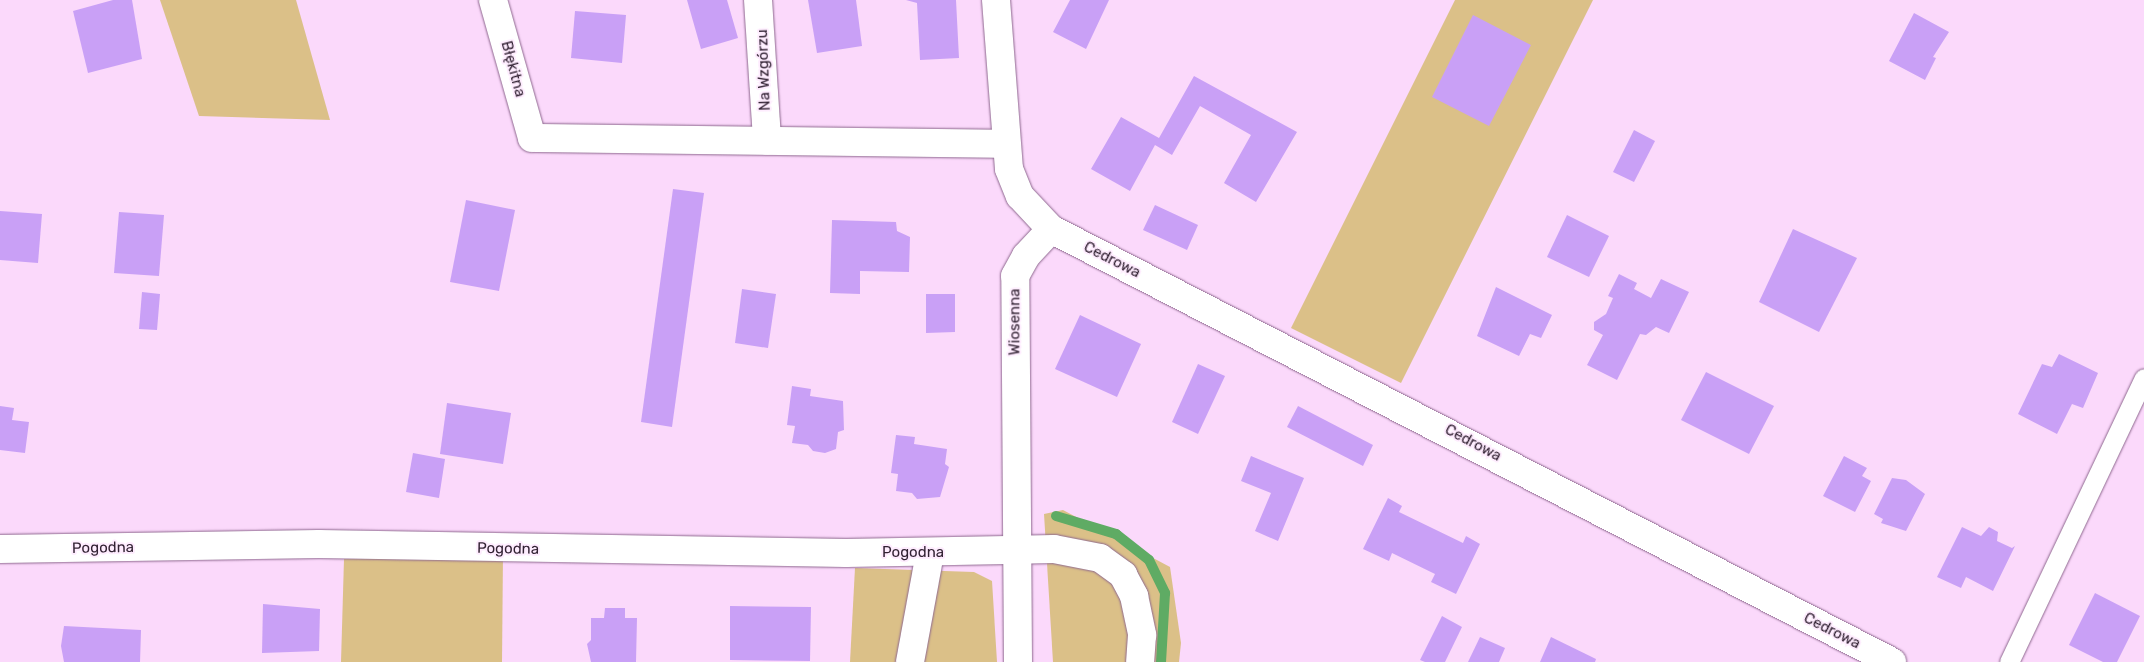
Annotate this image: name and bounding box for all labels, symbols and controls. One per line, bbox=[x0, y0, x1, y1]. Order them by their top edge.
street label: Na Wzgórzu bbox=[754, 29, 774, 111]
street label: Błękitna bbox=[497, 39, 529, 99]
street label: Cedrowa bbox=[1081, 238, 1143, 282]
street label: Wiosenna bbox=[1006, 289, 1024, 355]
street label: Cedrowa bbox=[1442, 421, 1504, 465]
street label: Pogodna bbox=[72, 538, 134, 558]
street label: Pogodna bbox=[477, 539, 539, 559]
street label: Pogodna bbox=[882, 544, 944, 562]
street label: Cedrowa bbox=[1801, 609, 1863, 653]

